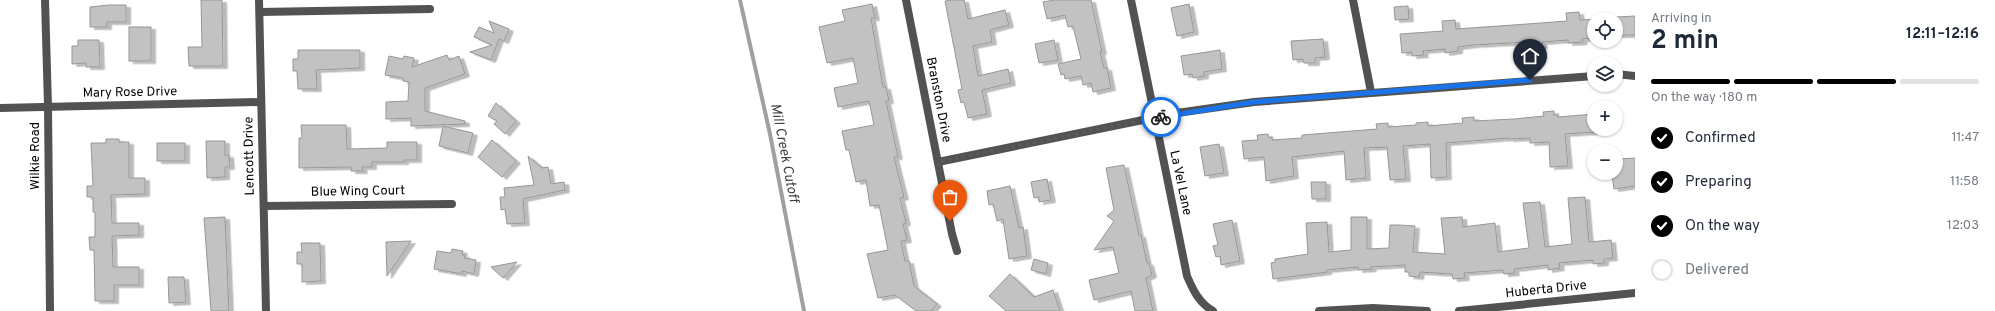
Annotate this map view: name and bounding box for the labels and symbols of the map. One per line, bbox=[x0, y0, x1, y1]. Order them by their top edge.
pin bbox=[1513, 39, 1547, 80]
street label: Branston Drive bbox=[922, 56, 954, 144]
street label: Mary Rose Drive bbox=[83, 84, 177, 102]
courier bbox=[1141, 97, 1181, 137]
water label: Mill Creek Cutoff bbox=[766, 102, 802, 206]
street label: Lencott Drive bbox=[241, 116, 259, 196]
street label: Wilkie Road bbox=[28, 122, 44, 190]
street label: La Vel Lane bbox=[1165, 149, 1195, 217]
pin bbox=[933, 180, 967, 221]
street label: Blue Wing Court bbox=[311, 183, 405, 201]
street label: Huberta Drive bbox=[1504, 278, 1588, 302]

